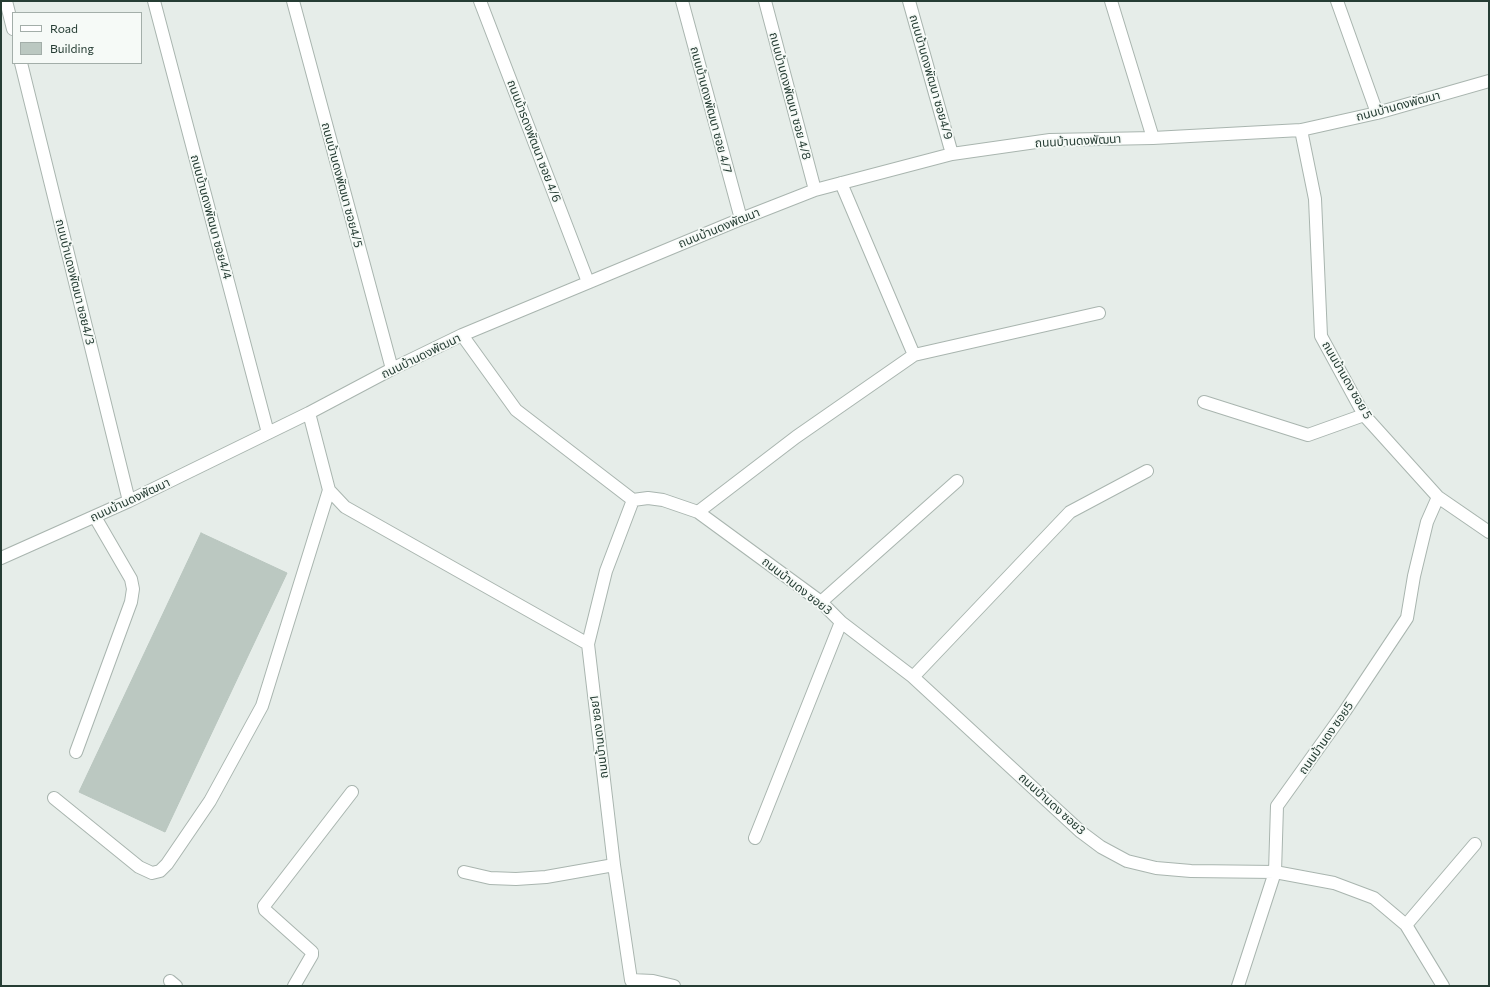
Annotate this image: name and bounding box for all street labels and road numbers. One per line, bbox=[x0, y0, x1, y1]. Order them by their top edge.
street label: ถนนบ้านดงพัฒนา ซอย4/9 bbox=[906, 13, 956, 141]
street label: ถนนบ้านดงพัฒนา ซอย 4/8 bbox=[766, 31, 814, 161]
street label: ถนนบ้านดงพัฒนา ซอย 4/7 bbox=[687, 45, 735, 175]
street label: ถนนบ้ารดงพัฒนา ซอย 4/6 bbox=[504, 78, 564, 204]
street label: ถนนบ้านดงพัฒนา bbox=[1354, 88, 1442, 124]
street label: ถนนบ้านดงพัฒนา ซอย4/5 bbox=[318, 121, 366, 249]
street label: ถนนบ้านดงพัฒนา bbox=[1034, 132, 1122, 150]
street label: ถนนบ้านดงพัฒนา ซอย4/4 bbox=[187, 153, 235, 281]
street label: ถนนบ้านดงพัฒนา bbox=[676, 205, 762, 251]
street label: ถนนบ้านดงพัฒนา ซอย4/3 bbox=[52, 218, 98, 346]
street label: ถนนบ้านดงพัฒนา bbox=[379, 331, 463, 381]
street label: ถนนบ้านดง ซอย 5 bbox=[1319, 339, 1375, 421]
street label: ถนนบ้านดงพัฒนา bbox=[88, 475, 172, 525]
street label: ถนนบ้านดง ซอย3 bbox=[759, 554, 835, 618]
street label: ถนนบ้านดง ซอย1 bbox=[587, 695, 611, 779]
street label: ถนนบ้านดง ซอย5 bbox=[1296, 699, 1356, 777]
street label: ถนนบ้านดง ซอย3 bbox=[1016, 770, 1088, 838]

